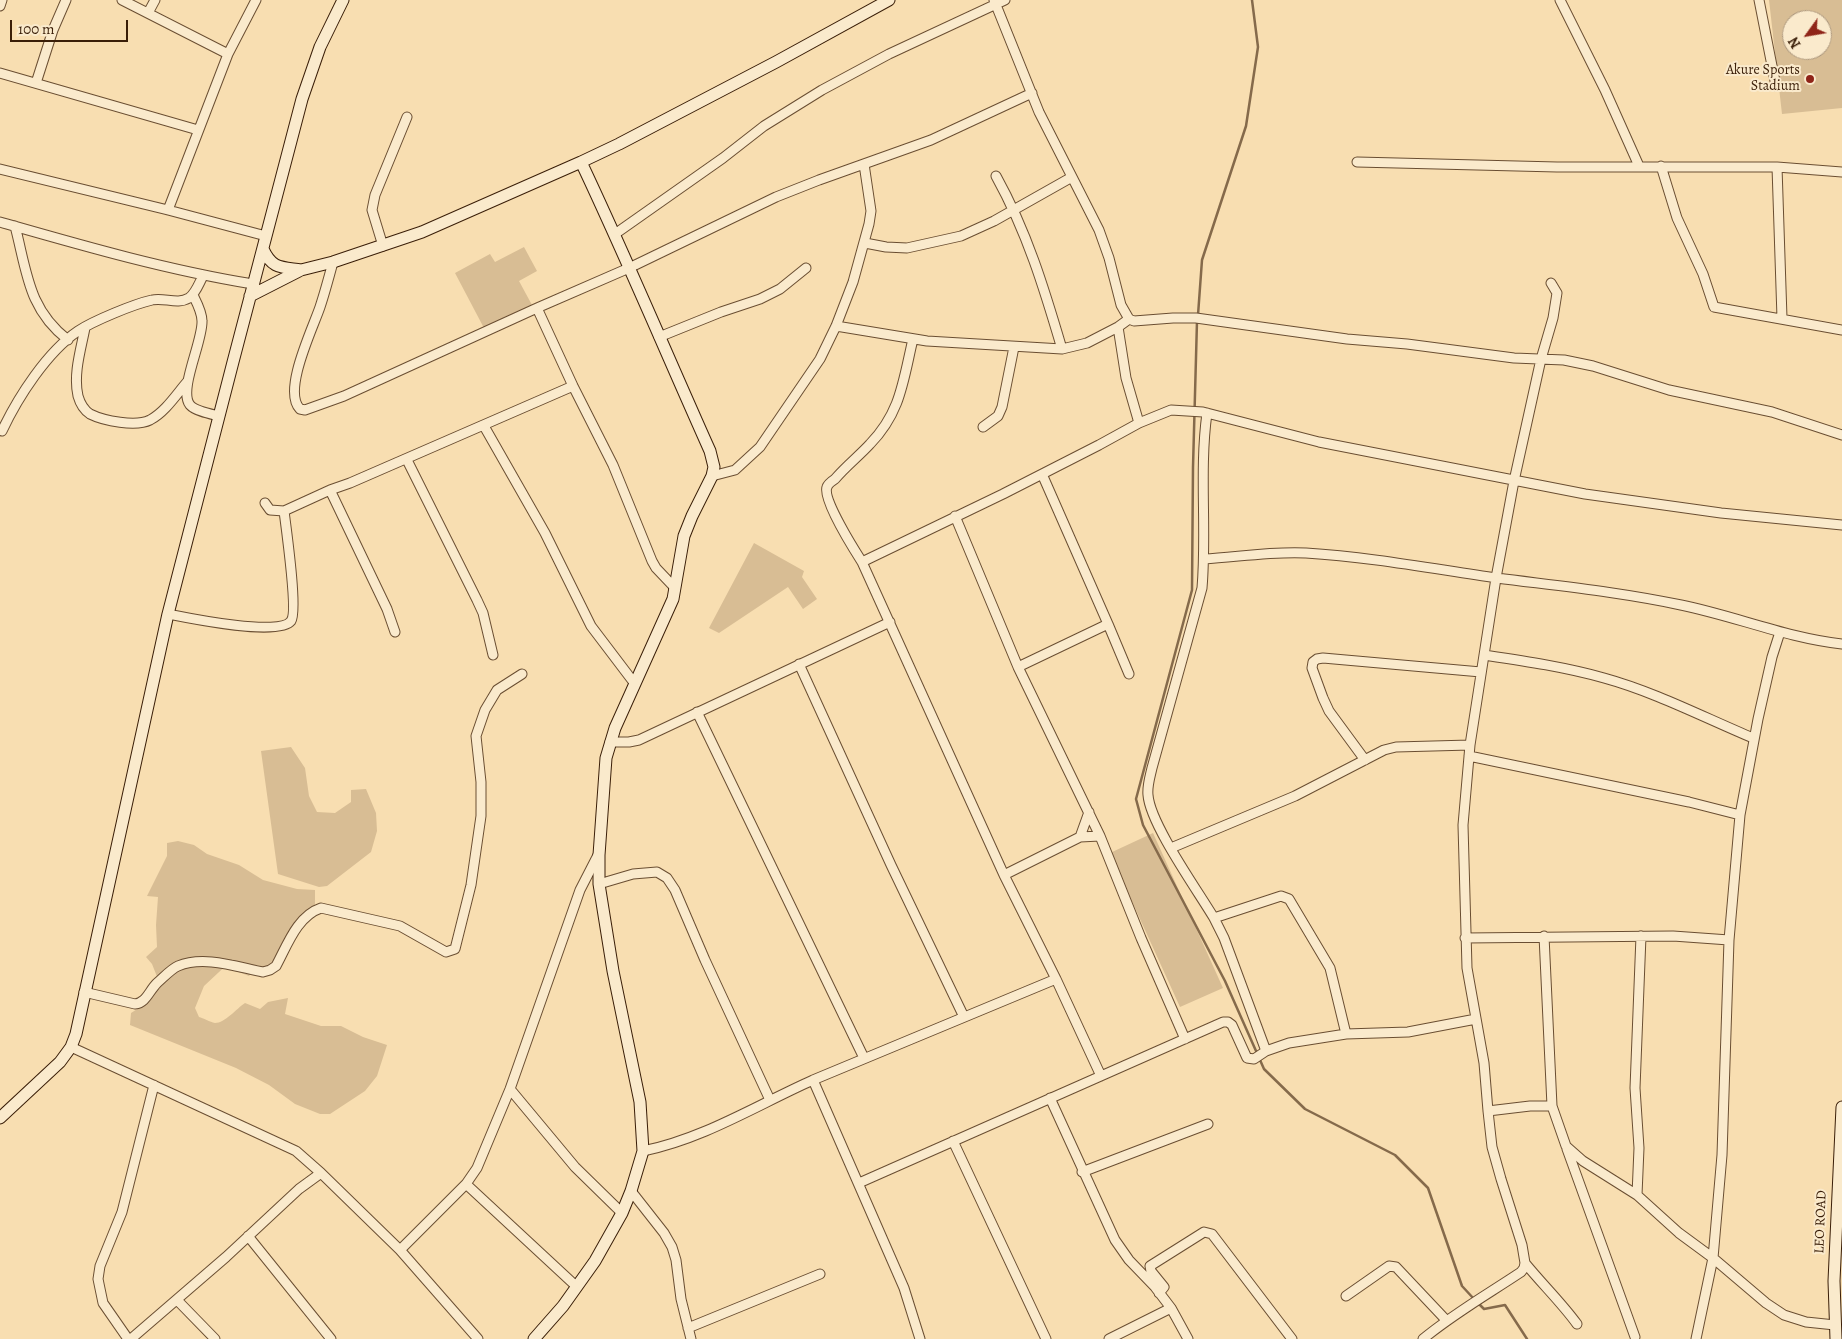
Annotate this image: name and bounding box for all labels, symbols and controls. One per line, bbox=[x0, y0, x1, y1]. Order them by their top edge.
scale bar bbox=[12, 10, 130, 42]
north arrow bbox=[1782, 10, 1832, 60]
text: 100 m bbox=[18, 19, 55, 39]
text: N bbox=[1784, 33, 1805, 52]
place label: Akure Sports Stadium bbox=[1726, 63, 1800, 95]
marker: Akure Sports Stadium bbox=[1804, 73, 1816, 85]
street label: LEO ROAD bbox=[1812, 1190, 1830, 1254]

